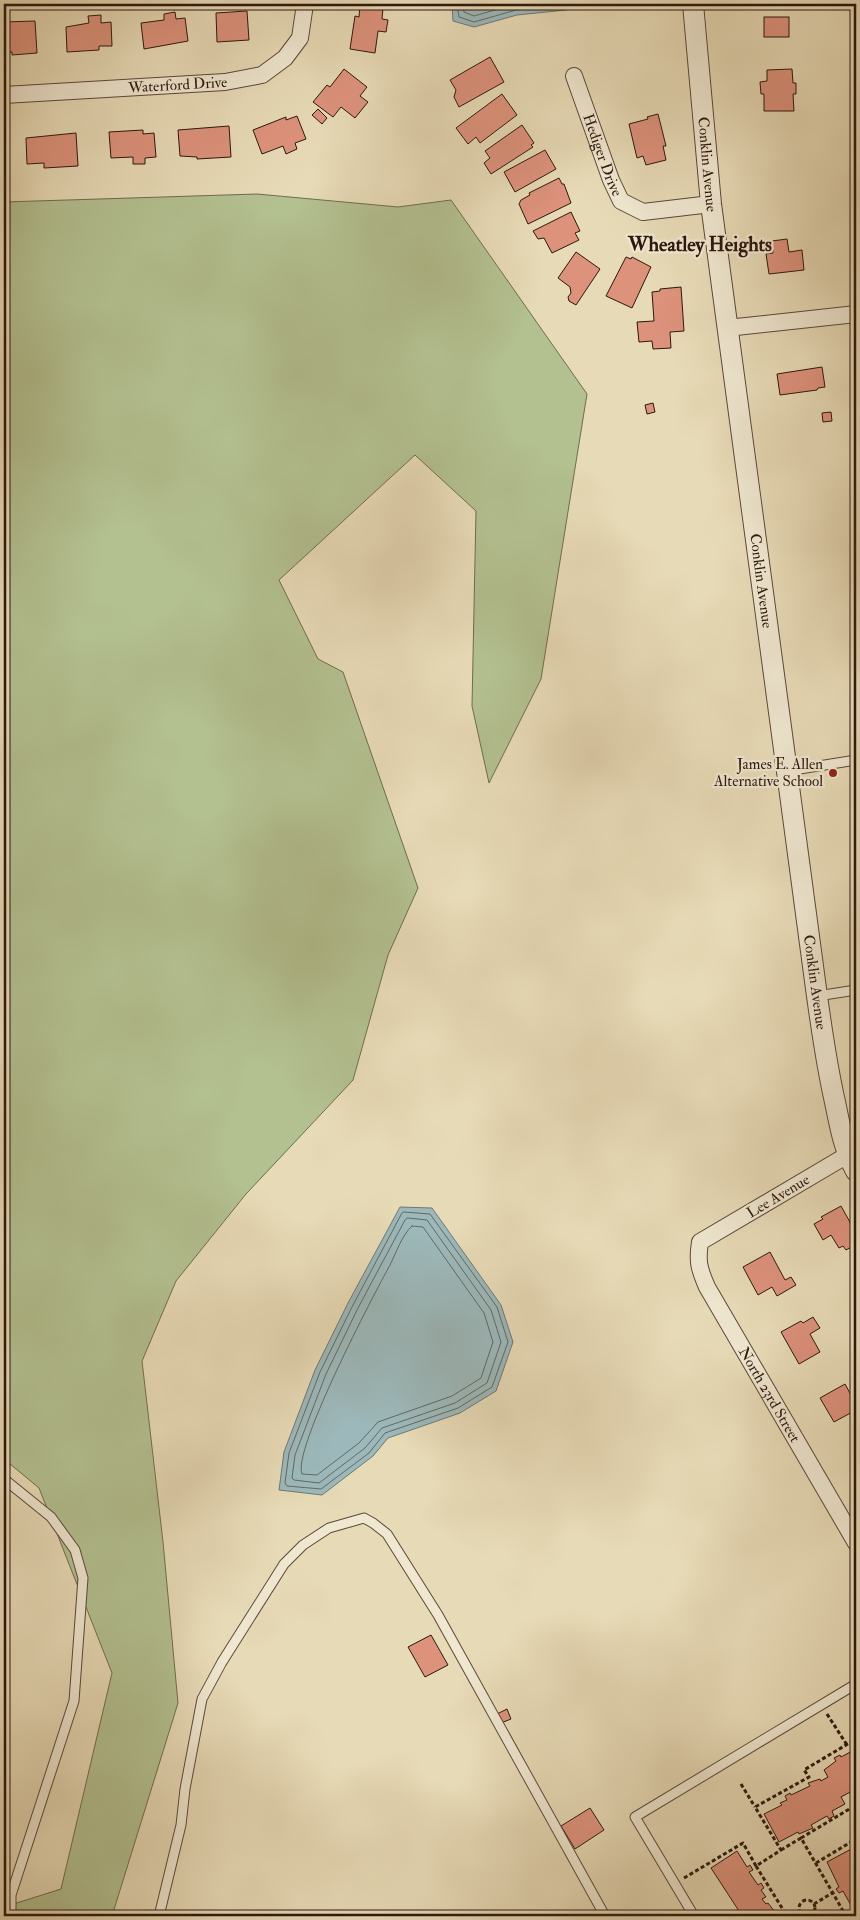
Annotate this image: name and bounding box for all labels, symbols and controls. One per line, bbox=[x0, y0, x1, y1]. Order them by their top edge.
street label: Waterford Drive bbox=[127, 73, 228, 98]
street label: Hediger Drive bbox=[578, 111, 626, 200]
street label: Conklin Avenue bbox=[693, 116, 721, 213]
district label: Wheatley Heights bbox=[627, 232, 772, 258]
street label: Conklin Avenue bbox=[745, 532, 777, 629]
place label: James E. Allen Alternative School bbox=[713, 755, 823, 791]
marker: James E. Allen Alternative School bbox=[827, 767, 839, 779]
street label: Conklin Avenue bbox=[799, 934, 831, 1031]
street label: Lee Avenue bbox=[743, 1170, 813, 1223]
street label: North 23rd Street bbox=[734, 1344, 804, 1446]

